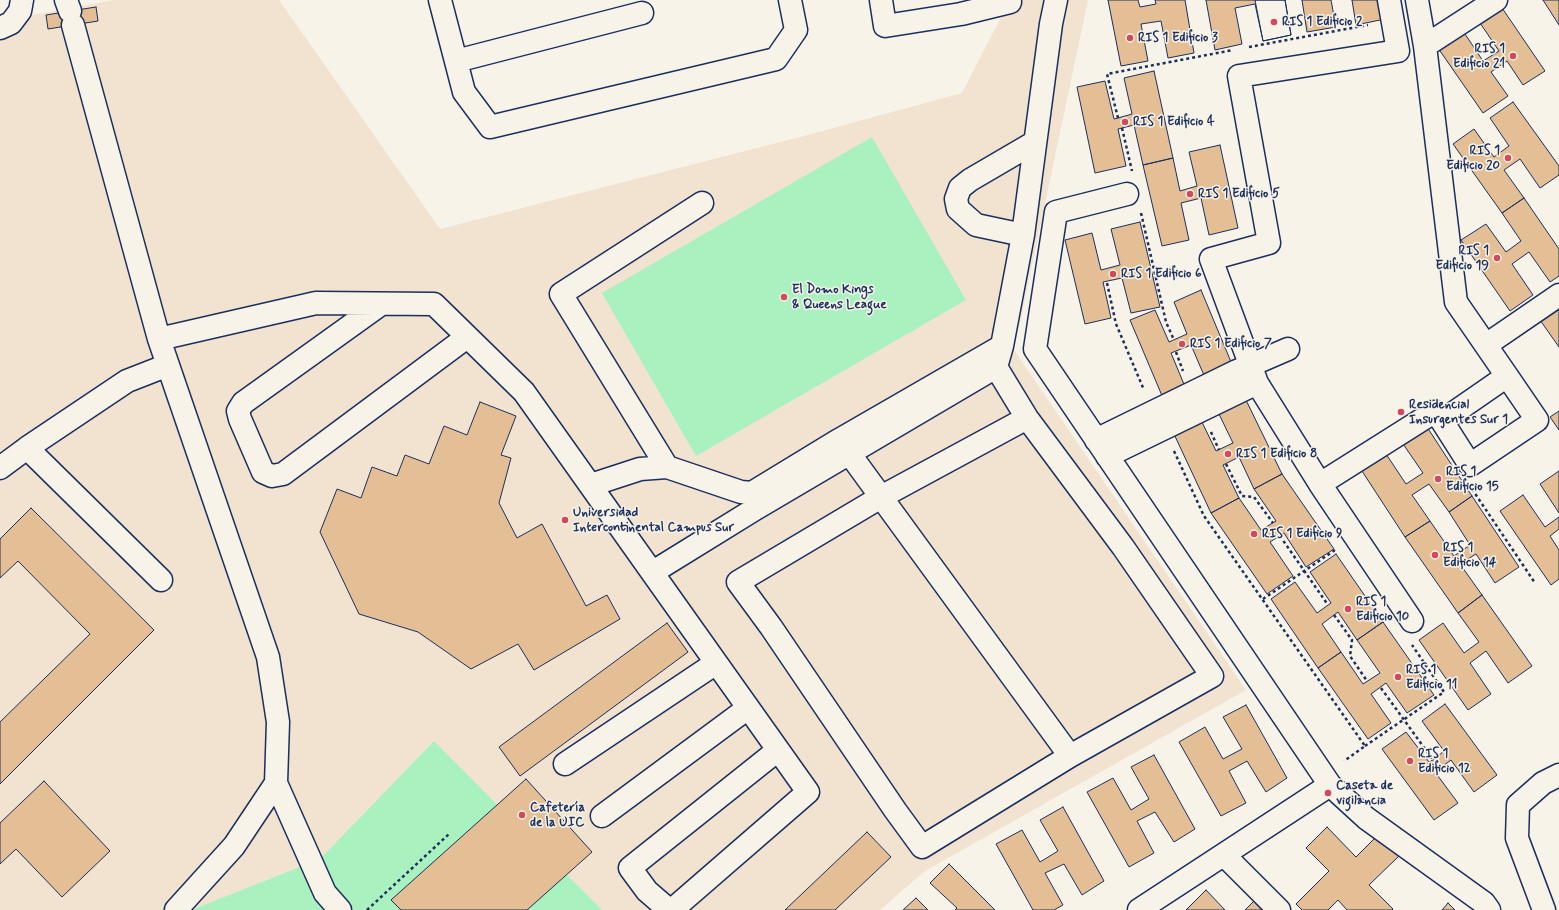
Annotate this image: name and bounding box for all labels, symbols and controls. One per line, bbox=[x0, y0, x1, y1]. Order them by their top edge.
place label: RIS 1 Edificio 2 bbox=[1282, 14, 1362, 30]
marker: RIS 1 Edificio 2 bbox=[1269, 17, 1279, 27]
place label: RIS 1 Edificio 3 bbox=[1138, 30, 1218, 46]
marker: RIS 1 Edificio 3 bbox=[1125, 33, 1135, 43]
place label: RIS 1 Edificio 21 bbox=[1453, 41, 1505, 72]
marker: RIS 1 Edificio 21 bbox=[1508, 51, 1518, 61]
place label: RIS 1 Edificio 4 bbox=[1133, 114, 1214, 130]
marker: RIS 1 Edificio 4 bbox=[1120, 117, 1130, 127]
place label: RIS 1 Edificio 20 bbox=[1446, 143, 1500, 174]
marker: RIS 1 Edificio 20 bbox=[1503, 153, 1513, 163]
place label: RIS 1 Edificio 5 bbox=[1198, 186, 1280, 202]
marker: RIS 1 Edificio 5 bbox=[1185, 189, 1195, 199]
place label: RIS 1 Edificio 19 bbox=[1435, 243, 1489, 274]
marker: RIS 1 Edificio 19 bbox=[1492, 253, 1502, 263]
place label: RIS 1 Edificio 6 bbox=[1121, 266, 1202, 282]
marker: RIS 1 Edificio 6 bbox=[1108, 269, 1118, 279]
place label: El Domo Kings & Queens League bbox=[792, 282, 887, 313]
marker: El Domo Kings & Queens League bbox=[779, 292, 789, 302]
place label: RIS 1 Edificio 7 bbox=[1190, 336, 1272, 352]
marker: RIS 1 Edificio 7 bbox=[1177, 339, 1187, 349]
place label: Residencial Insurgentes Sur 1 bbox=[1409, 397, 1508, 428]
marker: Residencial Insurgentes Sur 1 bbox=[1396, 407, 1406, 417]
place label: RIS 1 Edificio 8 bbox=[1236, 446, 1317, 462]
marker: RIS 1 Edificio 8 bbox=[1223, 449, 1233, 459]
place label: RIS 1 Edificio 15 bbox=[1446, 464, 1499, 495]
marker: RIS 1 Edificio 15 bbox=[1433, 474, 1443, 484]
place label: Universidad Intercontinental Campus Sur bbox=[573, 505, 734, 536]
marker: Universidad Intercontinental Campus Sur bbox=[560, 515, 570, 525]
place label: RIS 1 Edificio 9 bbox=[1262, 526, 1342, 542]
marker: RIS 1 Edificio 9 bbox=[1249, 529, 1259, 539]
place label: RIS 1 Edificio 14 bbox=[1443, 540, 1497, 571]
marker: RIS 1 Edificio 14 bbox=[1430, 550, 1440, 560]
place label: RIS 1 Edificio 10 bbox=[1356, 594, 1409, 625]
marker: RIS 1 Edificio 10 bbox=[1343, 604, 1353, 614]
place label: RIS 1 Edificio 11 bbox=[1406, 662, 1457, 693]
marker: RIS 1 Edificio 11 bbox=[1393, 672, 1403, 682]
place label: RIS 1 Edificio 12 bbox=[1418, 746, 1471, 777]
marker: RIS 1 Edificio 12 bbox=[1405, 756, 1415, 766]
place label: Caseta de vigilancia bbox=[1336, 778, 1393, 809]
marker: Caseta de vigilancia bbox=[1323, 788, 1333, 798]
place label: Cafetería de la UIC bbox=[530, 800, 585, 831]
marker: Cafetería de la UIC bbox=[517, 810, 527, 820]

